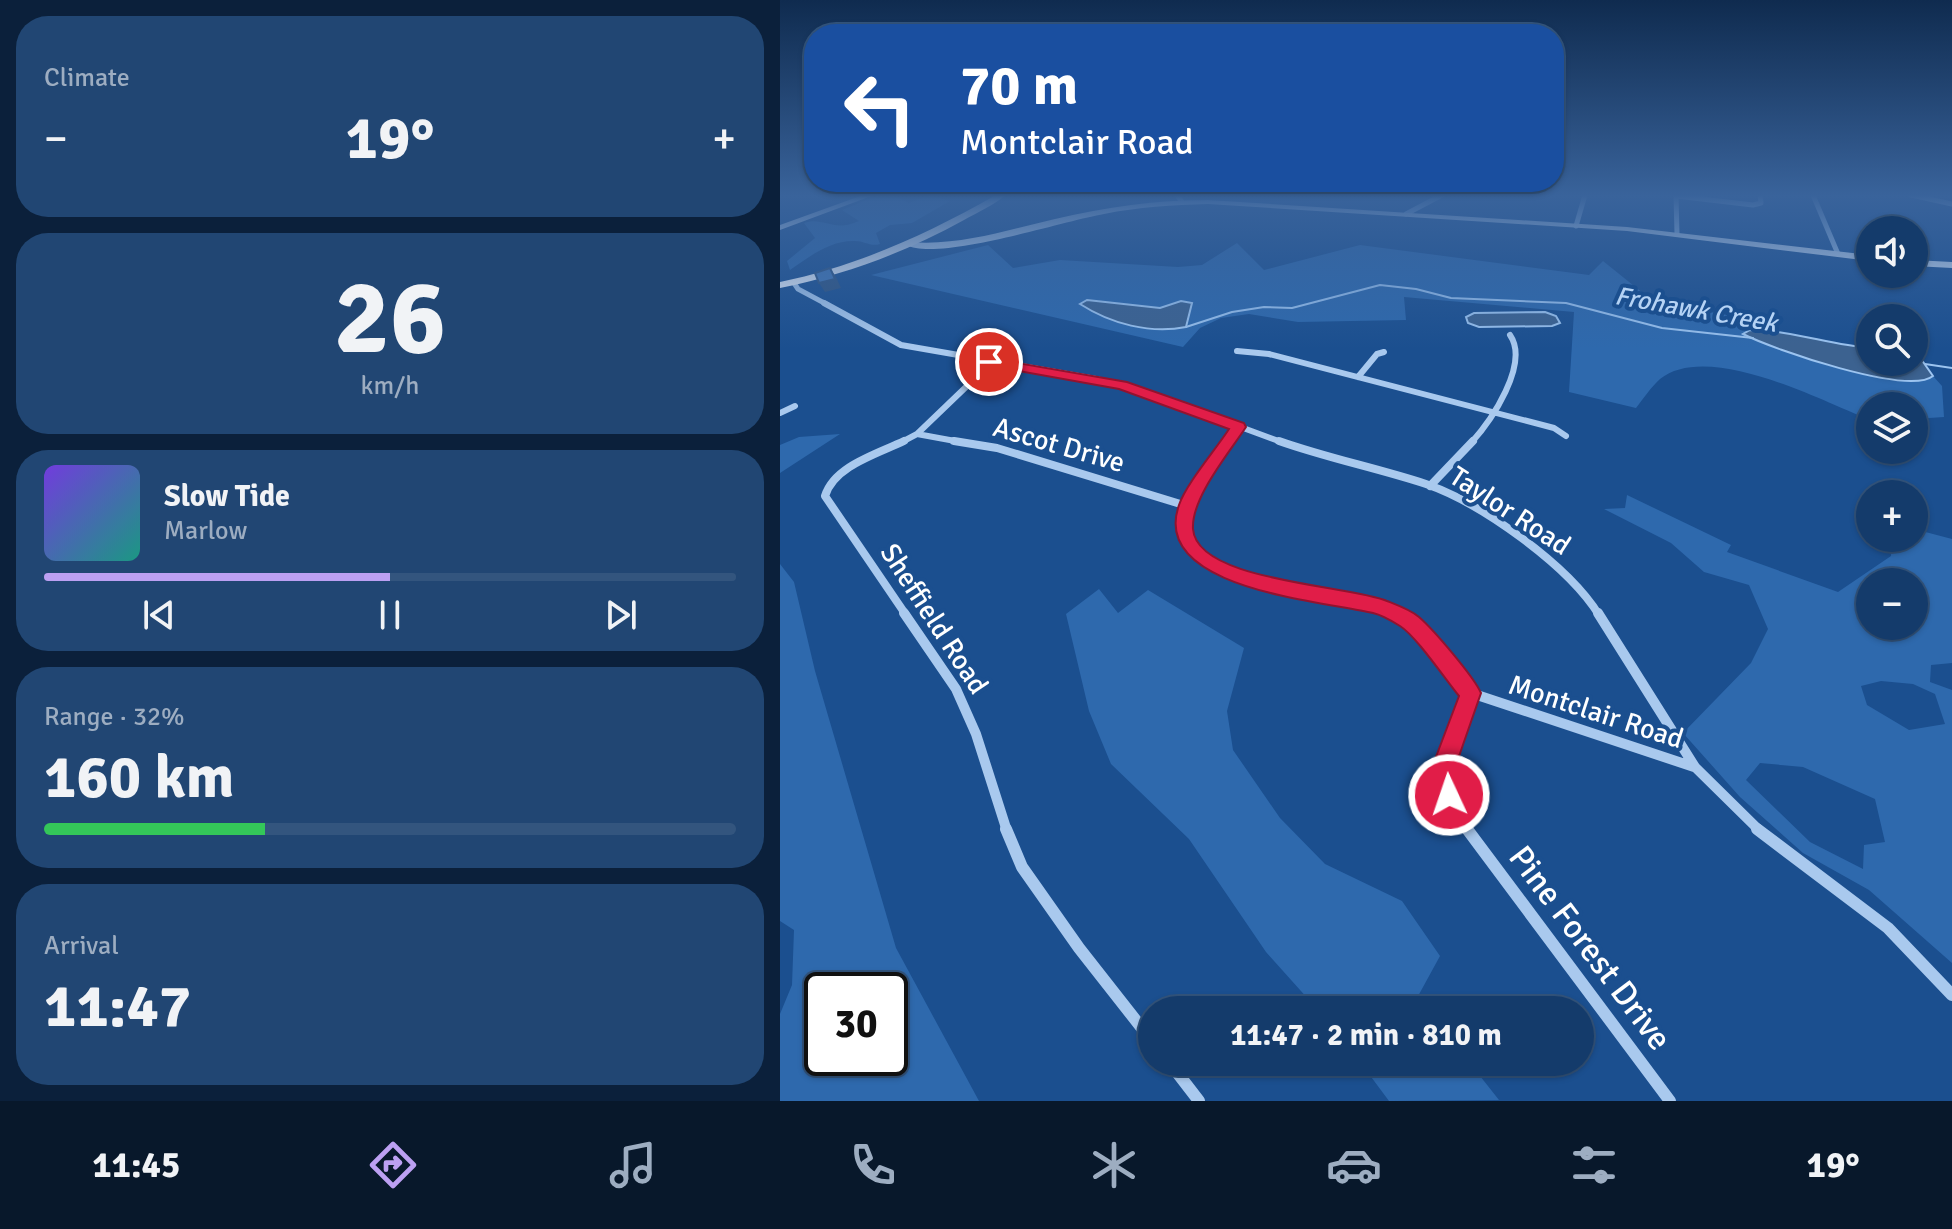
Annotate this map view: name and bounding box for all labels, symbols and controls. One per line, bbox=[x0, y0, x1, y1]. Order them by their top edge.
text: 70 m bbox=[960, 51, 1078, 120]
icon: left bbox=[828, 56, 932, 160]
text: Climate bbox=[44, 62, 130, 94]
text: 19° bbox=[346, 102, 434, 176]
text: − bbox=[44, 112, 68, 166]
text: + bbox=[712, 112, 736, 166]
text: Montclair Road bbox=[960, 120, 1194, 165]
map controls bbox=[1856, 216, 1928, 640]
button: sound bbox=[1856, 216, 1928, 288]
text: 26 bbox=[334, 254, 446, 382]
water label: Frohawk Creek bbox=[1612, 280, 1781, 340]
button: search bbox=[1856, 304, 1928, 376]
pin bbox=[955, 328, 1023, 396]
icon: arrive bbox=[967, 340, 1011, 384]
text: km/h bbox=[361, 370, 419, 402]
button: layers bbox=[1856, 392, 1928, 464]
street label: Ascot Drive bbox=[989, 410, 1129, 480]
street label: Taylor Road bbox=[1443, 459, 1577, 563]
text: Slow Tide bbox=[164, 478, 290, 515]
button: + bbox=[1856, 480, 1928, 552]
text: Marlow bbox=[164, 515, 247, 547]
street label: Sheffield Road bbox=[873, 537, 995, 701]
button: − bbox=[1856, 568, 1928, 640]
icon: previous bbox=[137, 593, 181, 637]
icon: pause bbox=[368, 593, 412, 637]
icon: next bbox=[599, 593, 643, 637]
street label: Montclair Road bbox=[1504, 668, 1688, 756]
text: Range · 32% bbox=[44, 701, 185, 733]
text: 160 km bbox=[44, 741, 234, 815]
position arrow bbox=[1407, 753, 1491, 837]
street label: Pine Forest Drive bbox=[1499, 837, 1681, 1059]
text: Arrival bbox=[44, 930, 119, 962]
text: 11:47 bbox=[44, 970, 191, 1044]
speed limit sign: 30 bbox=[804, 972, 908, 1076]
text: 11:47 · 2 min · 810 m bbox=[1230, 1017, 1502, 1054]
icon: directions bbox=[365, 1137, 421, 1193]
icon: music bbox=[605, 1137, 661, 1193]
icon: phone bbox=[845, 1137, 901, 1193]
icon: climate bbox=[1086, 1137, 1142, 1193]
icon: car bbox=[1326, 1137, 1382, 1193]
icon: filters bbox=[1566, 1137, 1622, 1193]
text: 11:45 bbox=[92, 1143, 181, 1188]
text: 19° bbox=[1806, 1143, 1860, 1188]

